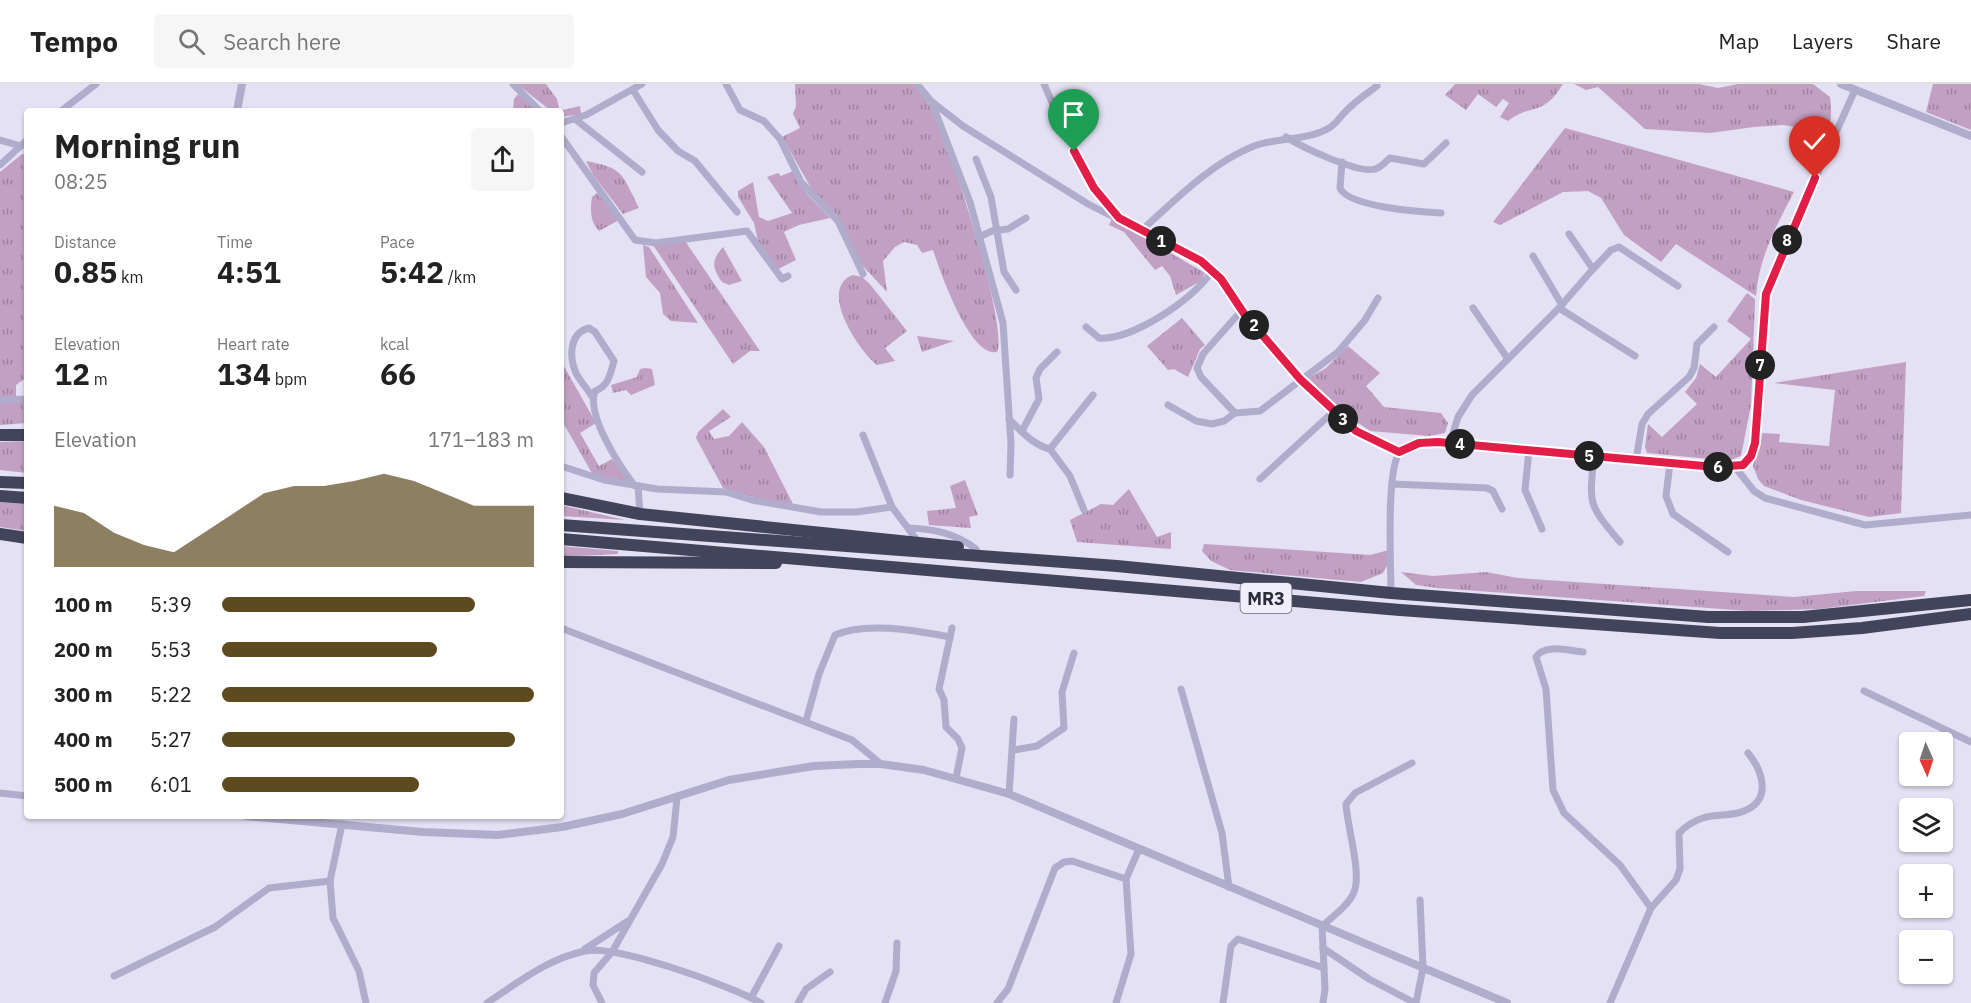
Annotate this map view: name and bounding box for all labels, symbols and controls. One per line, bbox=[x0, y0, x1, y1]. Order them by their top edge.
search box bbox=[154, 14, 574, 68]
text: Tempo bbox=[30, 23, 118, 60]
icon: search bbox=[175, 25, 208, 58]
text: Search here bbox=[223, 27, 341, 56]
text: Map bbox=[1719, 27, 1759, 55]
text: Layers bbox=[1792, 27, 1854, 55]
text: Share bbox=[1887, 27, 1941, 55]
pin bbox=[1048, 89, 1099, 151]
icon: arrive bbox=[1057, 98, 1090, 131]
pin bbox=[1789, 116, 1840, 178]
text: Morning run bbox=[54, 124, 240, 167]
icon: check bbox=[1798, 125, 1831, 158]
button: share bbox=[471, 128, 534, 191]
text: 08:25 bbox=[54, 168, 108, 195]
pin: 8 bbox=[1772, 225, 1802, 255]
pin: 1 bbox=[1146, 226, 1176, 256]
text: 8 bbox=[1782, 230, 1792, 250]
text: 1 bbox=[1156, 231, 1166, 251]
text: Distance bbox=[54, 232, 116, 252]
text: Time bbox=[217, 232, 253, 252]
text: Pace bbox=[380, 232, 415, 252]
text: 0.85 bbox=[54, 252, 117, 291]
text: 4:51 bbox=[217, 252, 281, 291]
text: 5:42 bbox=[380, 252, 444, 291]
text: km bbox=[117, 267, 144, 287]
text: /km bbox=[444, 267, 476, 287]
pin: 2 bbox=[1239, 310, 1269, 340]
text: 2 bbox=[1249, 315, 1259, 335]
text: Elevation bbox=[54, 334, 120, 354]
text: Heart rate bbox=[217, 334, 290, 354]
text: kcal bbox=[380, 334, 409, 354]
pin: 7 bbox=[1745, 350, 1775, 380]
text: 12 bbox=[54, 354, 90, 393]
text: 134 bbox=[217, 354, 271, 393]
text: 66 bbox=[380, 354, 416, 393]
text: 7 bbox=[1755, 355, 1765, 375]
text: m bbox=[90, 369, 108, 389]
text: bpm bbox=[271, 369, 307, 389]
pin: 3 bbox=[1328, 404, 1358, 434]
text: 3 bbox=[1338, 409, 1348, 429]
text: Elevation bbox=[54, 426, 137, 453]
text: 171–183 m bbox=[428, 426, 534, 453]
pin: 4 bbox=[1445, 429, 1475, 459]
text: 4 bbox=[1455, 434, 1465, 454]
pin: 5 bbox=[1574, 441, 1604, 471]
text: 5 bbox=[1584, 446, 1594, 466]
pin: 6 bbox=[1703, 452, 1733, 482]
text: 6 bbox=[1713, 457, 1723, 477]
road number: MR3 bbox=[1240, 583, 1292, 613]
text: 100 m bbox=[54, 591, 113, 618]
text: 5:39 bbox=[150, 591, 192, 618]
text: 200 m bbox=[54, 636, 113, 663]
text: 5:53 bbox=[150, 636, 192, 663]
text: 300 m bbox=[54, 681, 113, 708]
text: 5:22 bbox=[150, 681, 192, 708]
text: 400 m bbox=[54, 726, 113, 753]
text: 5:27 bbox=[150, 726, 192, 753]
north arrow bbox=[1899, 732, 1953, 786]
map controls bbox=[1899, 732, 1953, 984]
text: 500 m bbox=[54, 771, 113, 798]
text: 6:01 bbox=[150, 771, 192, 798]
button: layers bbox=[1899, 798, 1953, 852]
button: + bbox=[1899, 864, 1953, 918]
button: − bbox=[1899, 930, 1953, 984]

